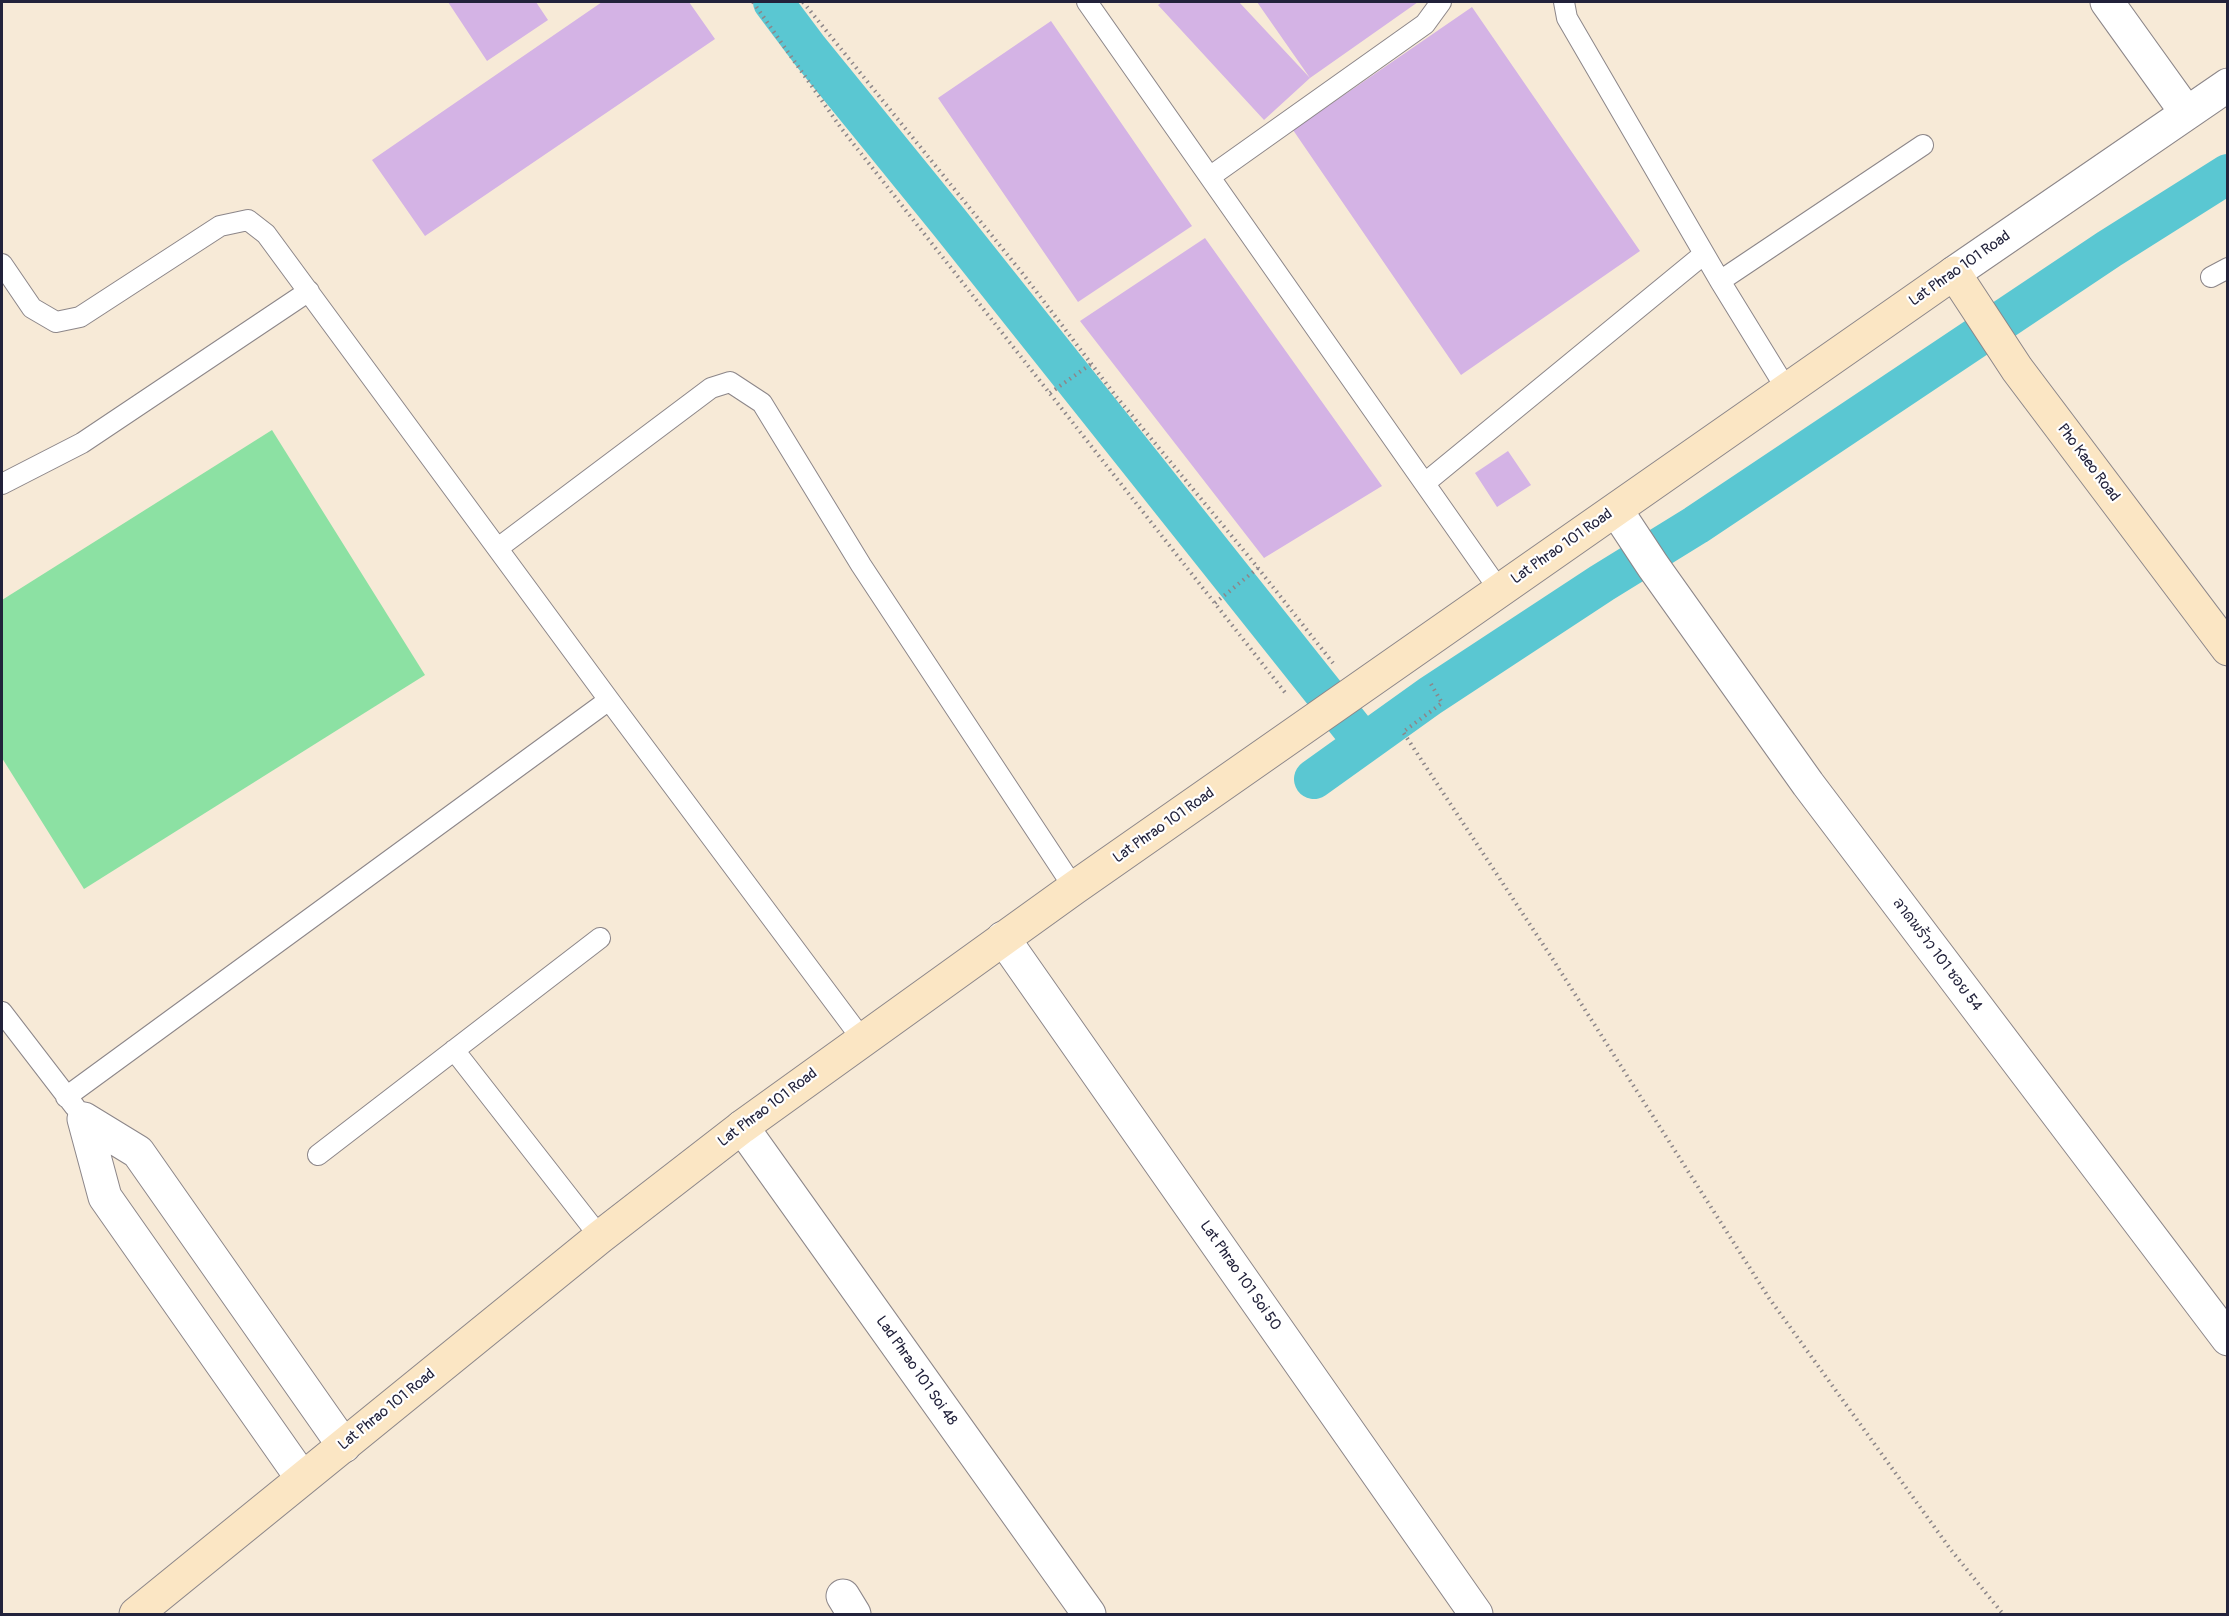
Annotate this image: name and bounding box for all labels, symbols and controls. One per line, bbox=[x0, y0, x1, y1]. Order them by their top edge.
street label: Lat Phrao 101 Road bbox=[1906, 227, 2014, 311]
street label: Pho Kaeo Road bbox=[2053, 421, 2123, 505]
street label: Lat Phrao 101 Road bbox=[1508, 505, 1616, 589]
street label: Lat Phrao 101 Road bbox=[1110, 784, 1218, 868]
street label: ลาดพร้าว 101 ซอย 54 bbox=[1889, 895, 1985, 1015]
street label: Lat Phrao 101 Road bbox=[715, 1065, 821, 1151]
street label: Lat Phrao 101 Soi 50 bbox=[1195, 1218, 1285, 1334]
street label: Lad Phrao 101 Soi 48 bbox=[872, 1313, 960, 1429]
street label: Lat Phrao 101 Road bbox=[335, 1365, 439, 1455]

